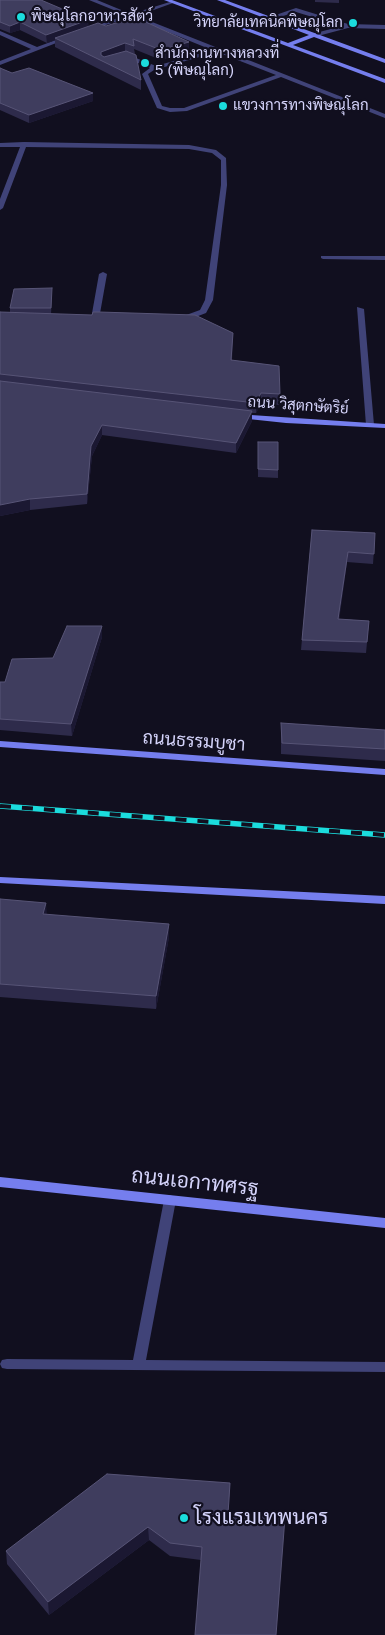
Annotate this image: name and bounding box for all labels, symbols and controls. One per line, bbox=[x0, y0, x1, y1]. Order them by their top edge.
place label: พิษณุโลกอาหารสัตว์ bbox=[31, 8, 153, 26]
marker: พิษณุโลกอาหารสัตว์ bbox=[15, 11, 27, 23]
place label: วิทยาลัยเทคนิคพิษณุโลก bbox=[194, 14, 343, 32]
marker: วิทยาลัยเทคนิคพิษณุโลก bbox=[347, 17, 359, 29]
place label: สำนักงานทางหลวงที่ 5 (พิษณุโลก) bbox=[155, 45, 279, 80]
marker: สำนักงานทางหลวงที่ 5 (พิษณุโลก) bbox=[139, 57, 151, 69]
place label: แขวงการทางพิษณุโลก bbox=[233, 97, 369, 115]
marker: แขวงการทางพิษณุโลก bbox=[217, 100, 229, 112]
street label: ถนน วิสุตกษัตริย์ bbox=[247, 393, 349, 419]
street label: ถนนธรรมบูชา bbox=[142, 728, 246, 756]
street label: ถนนเอกาทศรฐ bbox=[130, 1164, 260, 1202]
place label: โรงแรมเทพนคร bbox=[194, 1505, 329, 1531]
marker: โรงแรมเทพนคร bbox=[178, 1512, 190, 1524]

